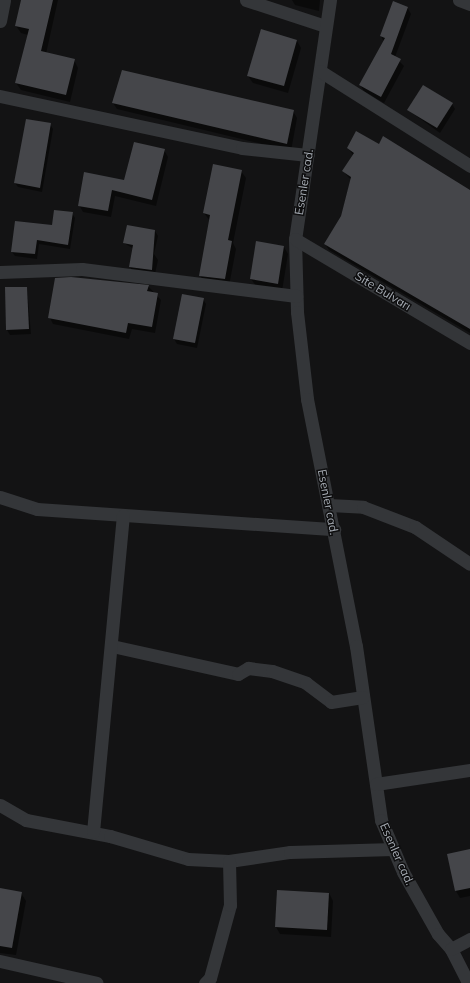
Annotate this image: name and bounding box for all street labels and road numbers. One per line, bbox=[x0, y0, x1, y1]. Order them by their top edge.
street label: Esenler cad. bbox=[292, 148, 316, 216]
street label: Site Bulvarı bbox=[352, 269, 414, 313]
street label: Esenler cad. bbox=[315, 468, 341, 536]
street label: Esenler cad. bbox=[377, 821, 417, 887]

